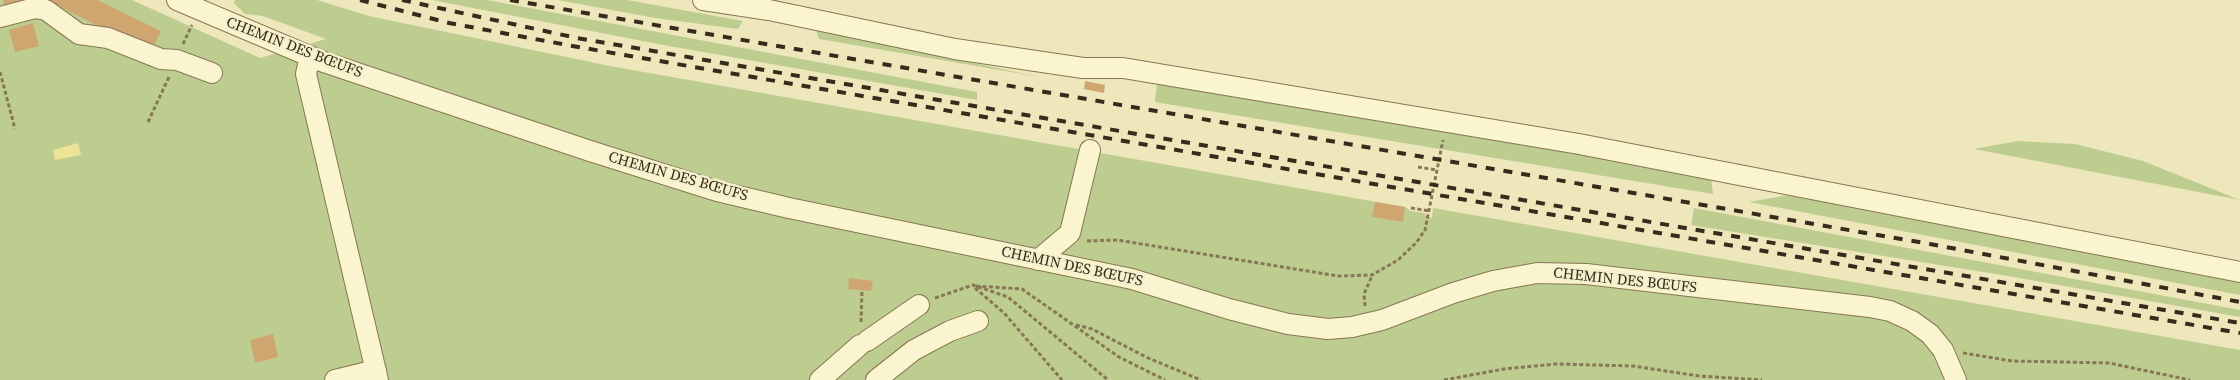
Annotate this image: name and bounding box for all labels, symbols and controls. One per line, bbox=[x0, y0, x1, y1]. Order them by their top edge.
street label: CHEMIN DES BŒUFS bbox=[223, 14, 365, 82]
street label: CHEMIN DES BŒUFS bbox=[606, 148, 750, 206]
street label: CHEMIN DES BŒUFS bbox=[999, 243, 1145, 291]
street label: CHEMIN DES BŒUFS bbox=[1552, 264, 1698, 298]

